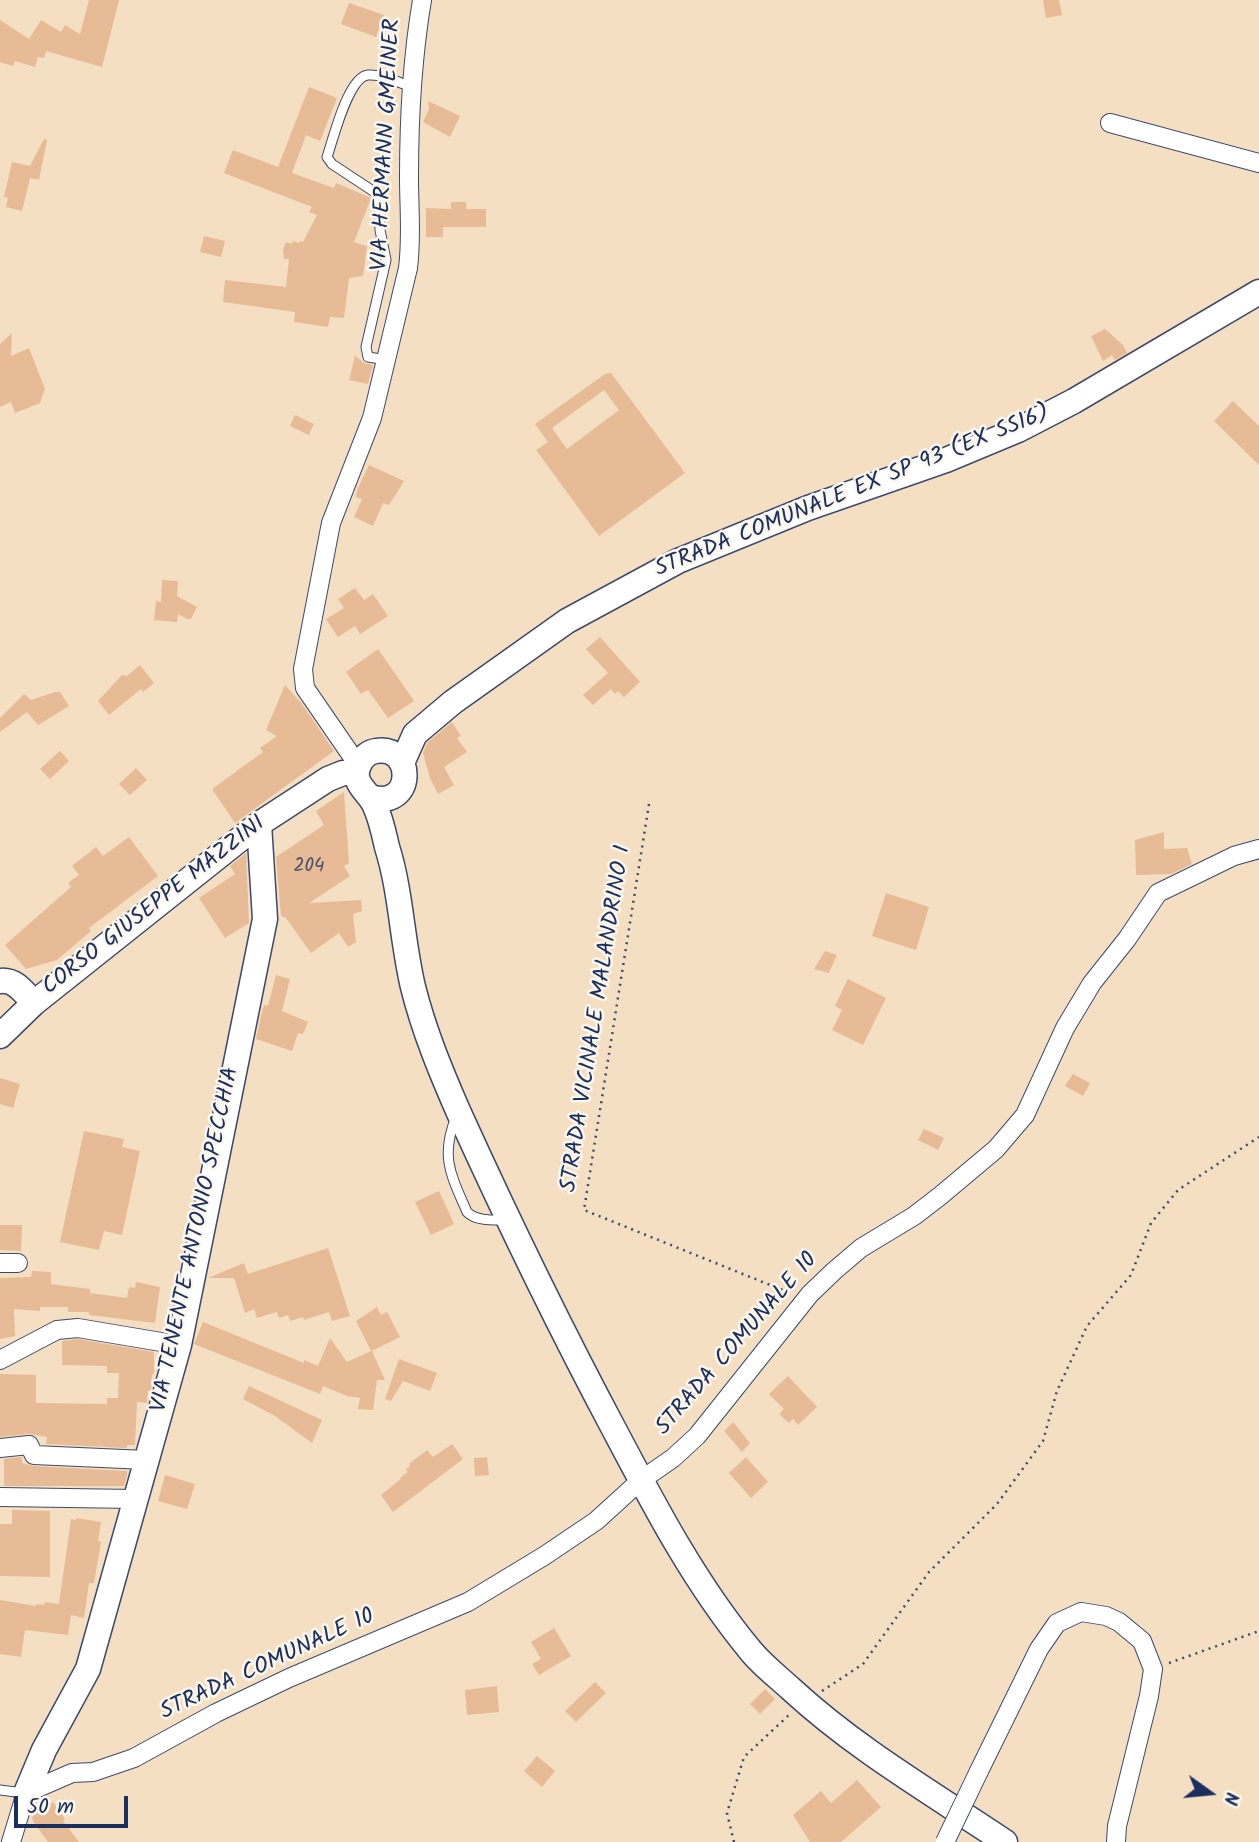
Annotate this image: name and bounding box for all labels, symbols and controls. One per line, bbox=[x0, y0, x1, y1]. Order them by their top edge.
street label: VIA HERMANN GMEINER bbox=[368, 18, 408, 272]
street label: STRADA COMUNALE EX SP 93 (EX SS16) bbox=[652, 401, 1054, 585]
street label: CORSO GIUSEPPE MAZZINI bbox=[38, 811, 272, 1003]
street label: STRADA VICINALE MALANDRINO I bbox=[557, 844, 639, 1194]
house number: 204 bbox=[293, 857, 325, 879]
street label: VIA TENENTE ANTONIO SPECCHIA bbox=[147, 1065, 247, 1415]
street label: STRADA COMUNALE 10 bbox=[651, 1248, 825, 1442]
street label: STRADA COMUNALE 10 bbox=[156, 1604, 380, 1728]
north arrow bbox=[1175, 1758, 1245, 1828]
scale bar bbox=[18, 1783, 131, 1827]
text: N bbox=[1214, 1789, 1246, 1808]
text: 50 m bbox=[27, 1791, 74, 1824]

